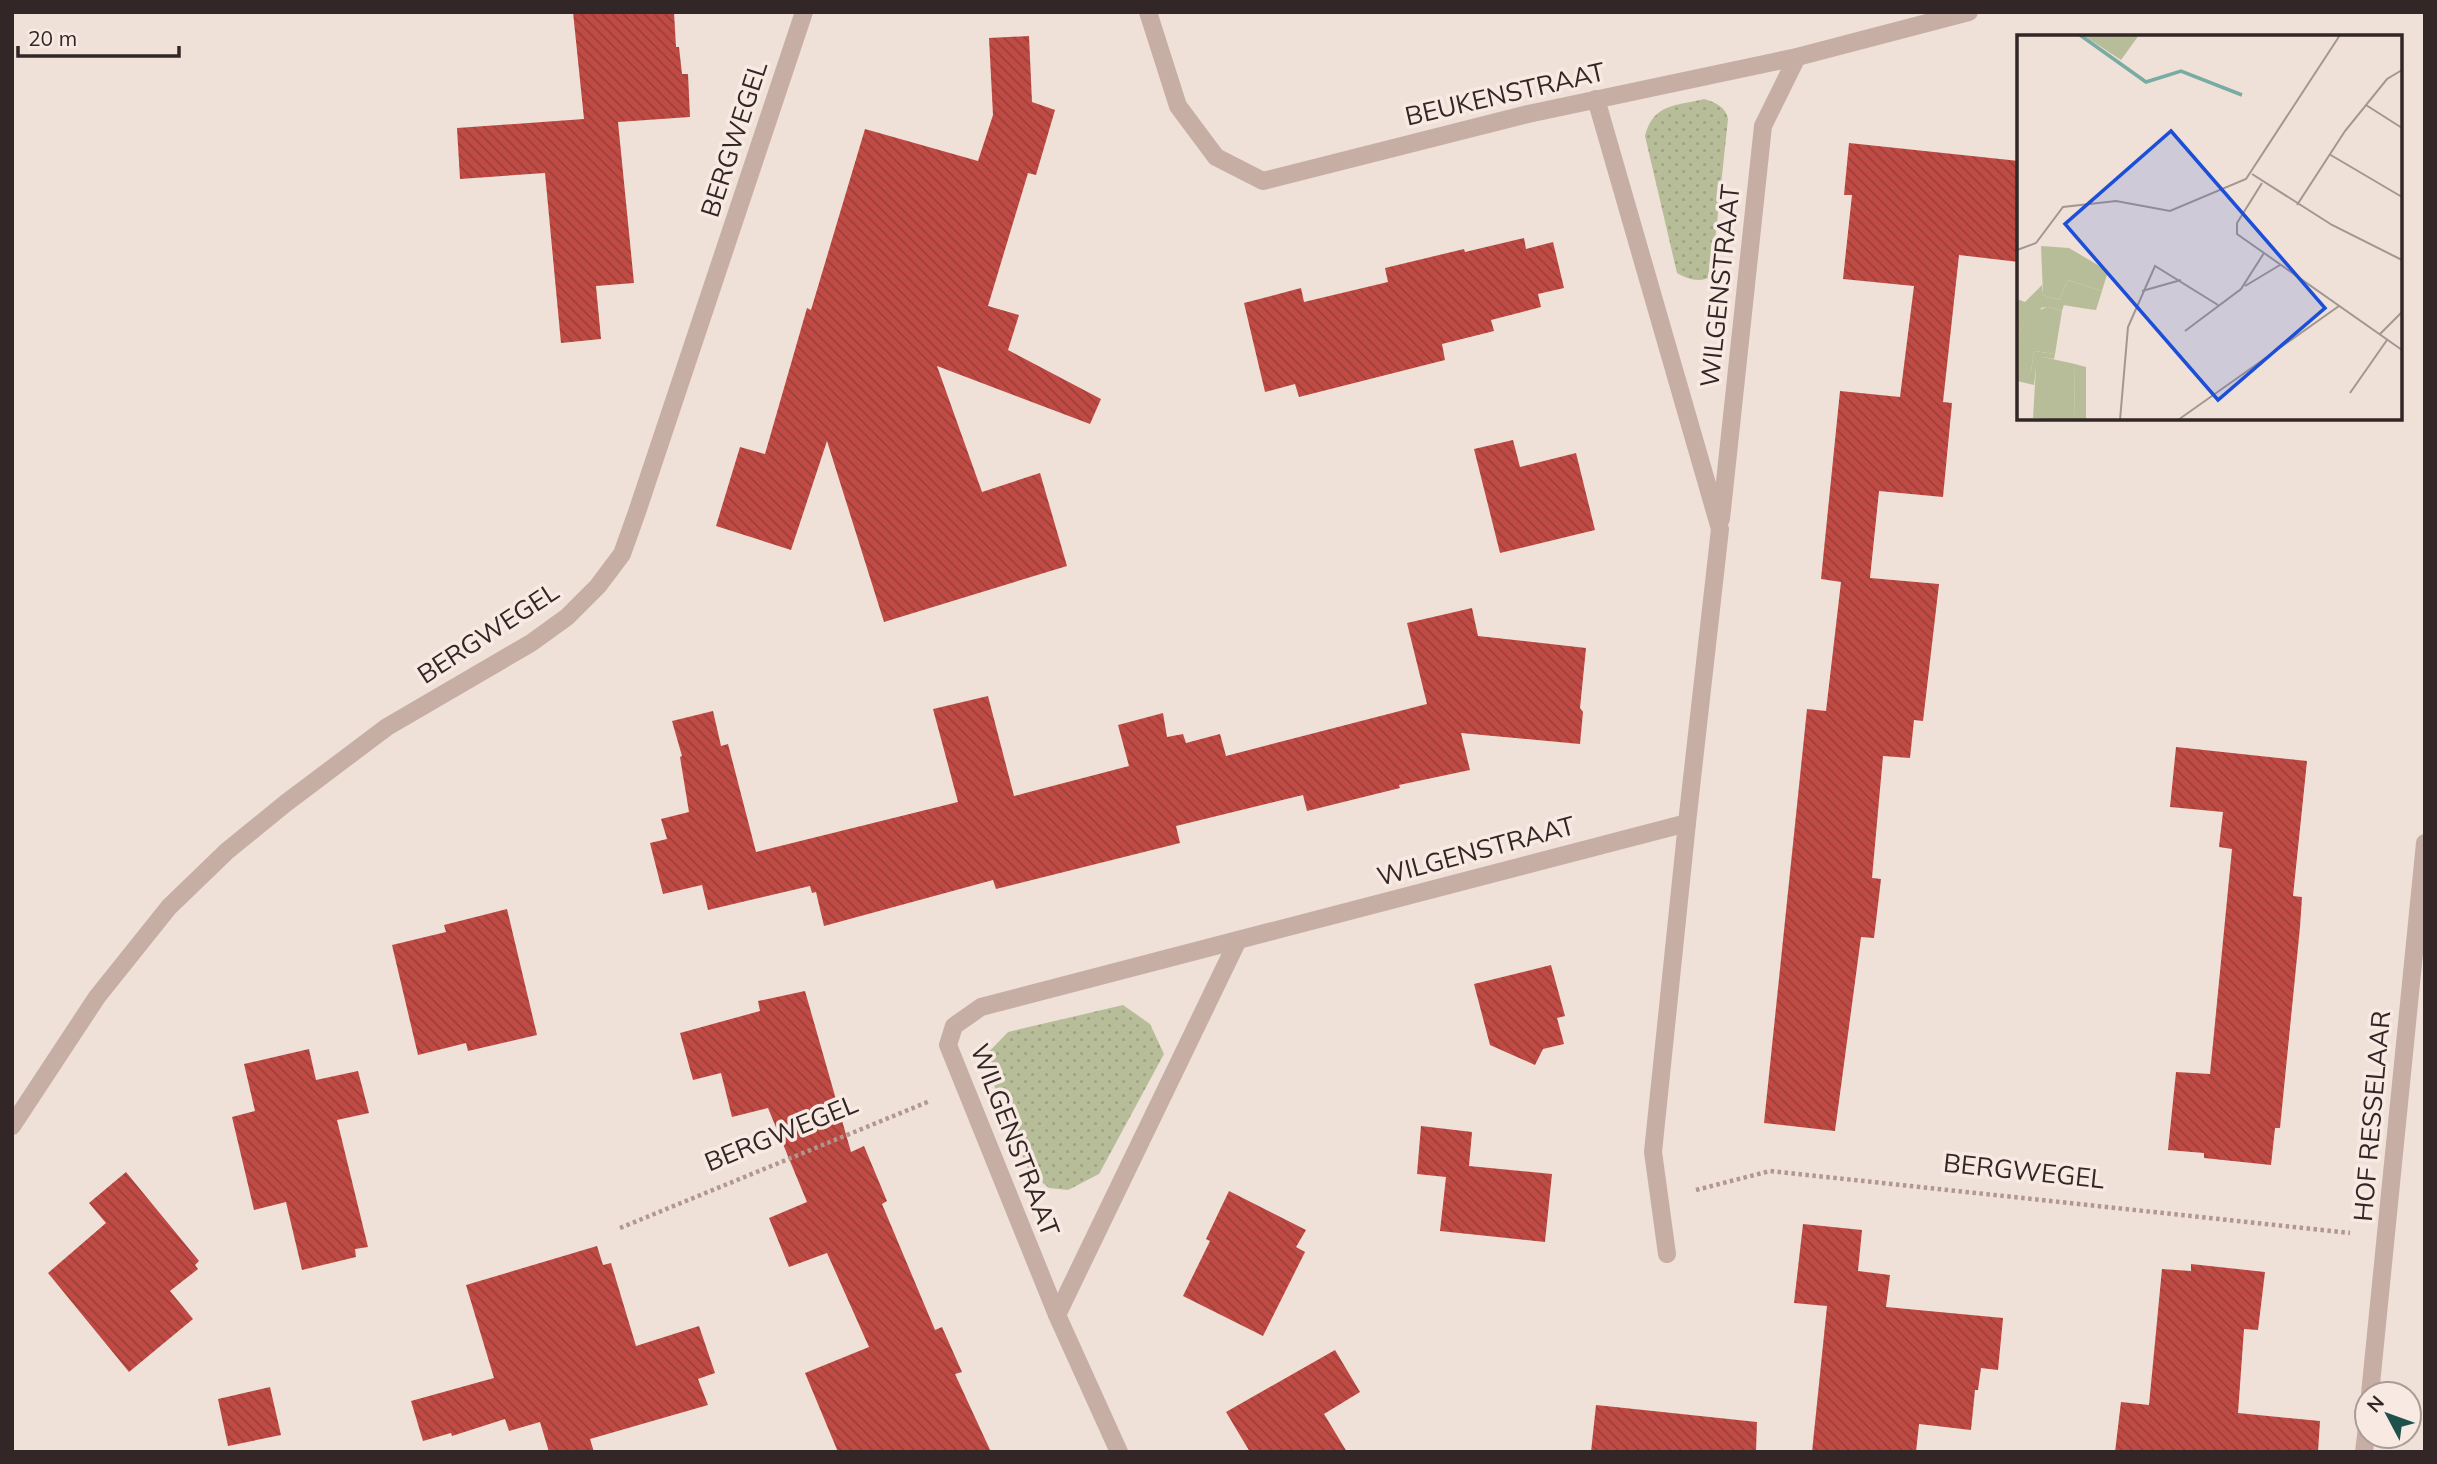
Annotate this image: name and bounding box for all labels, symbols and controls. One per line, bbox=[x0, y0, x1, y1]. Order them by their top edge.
scale bar bbox=[18, 14, 178, 58]
text: 20 m bbox=[28, 25, 77, 51]
inset map bbox=[2017, 35, 2402, 420]
street label: BEUKENSTRAAT bbox=[1402, 54, 1608, 133]
street label: BERGWEGEL bbox=[693, 57, 774, 221]
street label: WILGENSTRAAT bbox=[1692, 183, 1747, 389]
street label: BERGWEGEL bbox=[411, 575, 565, 691]
street label: WILGENSTRAAT bbox=[1373, 808, 1579, 893]
street label: HOF RESSELAAR bbox=[2346, 1009, 2397, 1223]
street label: WILGENSTRAAT bbox=[964, 1039, 1067, 1241]
street label: BERGWEGEL bbox=[699, 1087, 862, 1178]
street label: BERGWEGEL bbox=[1942, 1146, 2106, 1195]
north arrow bbox=[2353, 1380, 2423, 1450]
text: N bbox=[2361, 1391, 2389, 1417]

